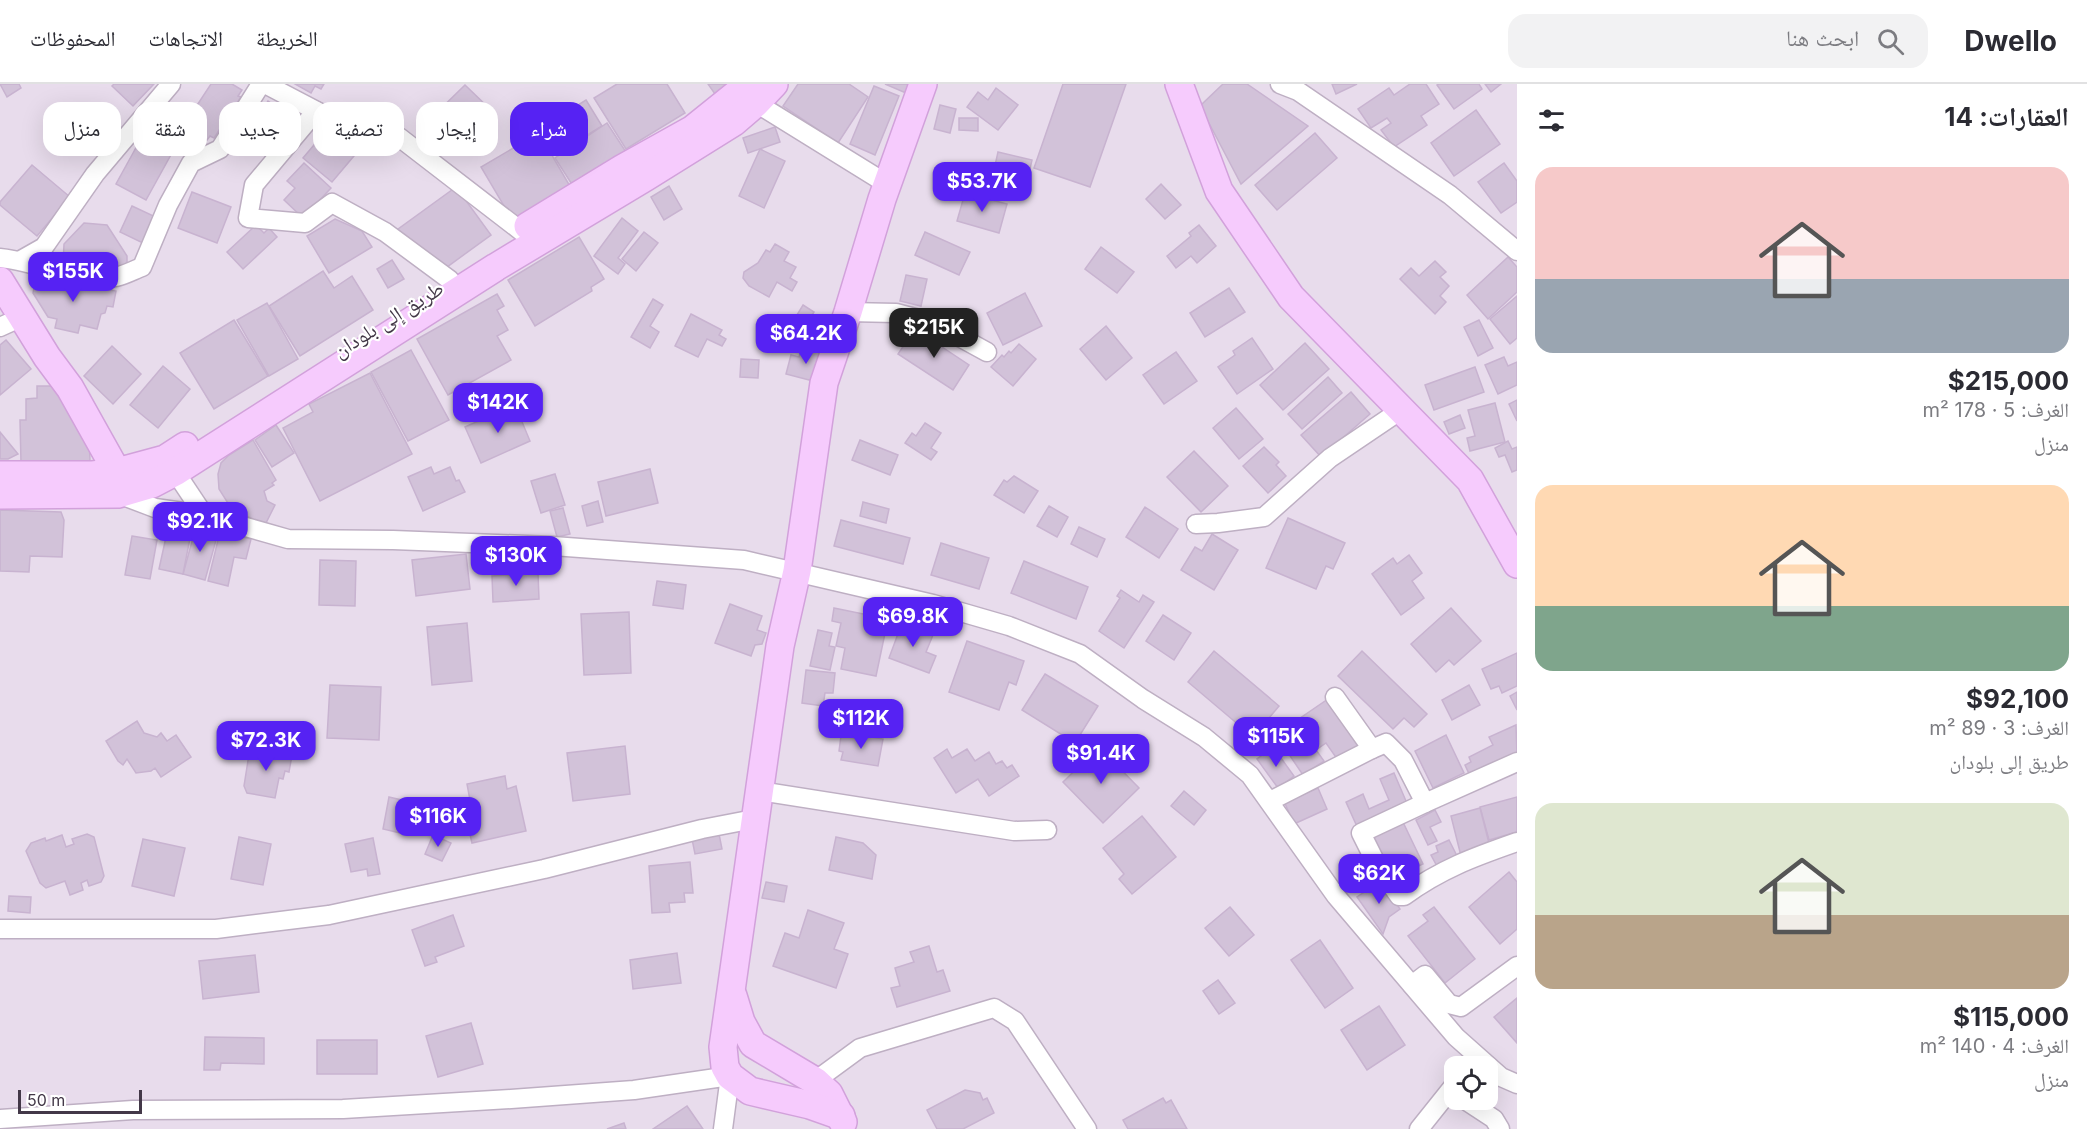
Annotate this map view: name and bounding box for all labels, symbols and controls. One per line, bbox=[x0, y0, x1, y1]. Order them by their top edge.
search box bbox=[1508, 14, 1928, 68]
text: Dwello bbox=[1964, 24, 2057, 58]
text: ابحث هنا bbox=[1786, 25, 1859, 51]
icon: search bbox=[1874, 25, 1907, 58]
text: المحفوظات bbox=[30, 26, 115, 51]
text: الاتجاهات bbox=[148, 26, 223, 51]
text: الخريطة bbox=[256, 26, 318, 51]
text: العقارات: 14 bbox=[1944, 101, 2069, 132]
chip: منزل bbox=[43, 102, 121, 156]
chip: شقة bbox=[133, 102, 207, 156]
chip: جديد bbox=[219, 102, 301, 156]
chip: تصفية bbox=[313, 102, 404, 156]
chip: إيجار bbox=[416, 102, 498, 156]
chip: شراء bbox=[510, 102, 588, 156]
icon: filters bbox=[1535, 104, 1568, 137]
pin: $53.7K bbox=[933, 162, 1031, 213]
text: $53.7K bbox=[947, 169, 1017, 193]
icon: home bbox=[1748, 206, 1856, 314]
pin: $155K bbox=[31, 252, 115, 303]
text: $155K bbox=[42, 259, 104, 283]
street label: طريق إلى بلودان bbox=[328, 275, 449, 365]
pin: $215K bbox=[892, 308, 976, 359]
pin: $64.2K bbox=[757, 314, 855, 365]
text: $215K bbox=[903, 315, 965, 339]
text: $64.2K bbox=[770, 321, 842, 345]
text: $215,000 bbox=[1948, 365, 2069, 396]
pin: $142K bbox=[456, 383, 540, 434]
text: $142K bbox=[467, 390, 529, 414]
text: الغرف: 5 · 178 m² bbox=[1923, 398, 2069, 422]
text: منزل bbox=[2034, 432, 2069, 456]
pin: $92.1K bbox=[151, 502, 249, 553]
text: $92.1K bbox=[167, 509, 233, 533]
icon: home bbox=[1748, 524, 1856, 632]
pin: $130K bbox=[474, 536, 558, 587]
text: $130K bbox=[485, 543, 547, 567]
pin: $69.8K bbox=[864, 597, 962, 648]
text: $69.8K bbox=[877, 604, 949, 628]
text: $92,100 bbox=[1966, 683, 2069, 714]
pin: $112K bbox=[819, 699, 903, 750]
text: $112K bbox=[832, 706, 890, 730]
text: الغرف: 3 · 89 m² bbox=[1929, 716, 2069, 740]
pin: $115K bbox=[1234, 717, 1318, 768]
pin: $72.3K bbox=[217, 721, 315, 772]
text: $115K bbox=[1247, 724, 1305, 748]
text: $72.3K bbox=[231, 728, 301, 752]
pin: $91.4K bbox=[1052, 734, 1150, 785]
text: $91.4K bbox=[1066, 741, 1136, 765]
text: طريق إلى بلودان bbox=[1950, 750, 2069, 774]
pin: $116K bbox=[396, 797, 480, 848]
text: $116K bbox=[409, 804, 467, 828]
icon: home bbox=[1748, 842, 1856, 950]
pin: $62K bbox=[1343, 854, 1415, 905]
text: $62K bbox=[1352, 861, 1406, 885]
text: $115,000 bbox=[1953, 1001, 2069, 1032]
text: الغرف: 4 · 140 m² bbox=[1920, 1034, 2069, 1058]
map controls bbox=[1444, 1056, 1498, 1110]
button: locate bbox=[1444, 1056, 1498, 1110]
text: منزل bbox=[2034, 1068, 2069, 1092]
scale bar bbox=[18, 1087, 142, 1114]
text: 50 m bbox=[27, 1090, 65, 1110]

